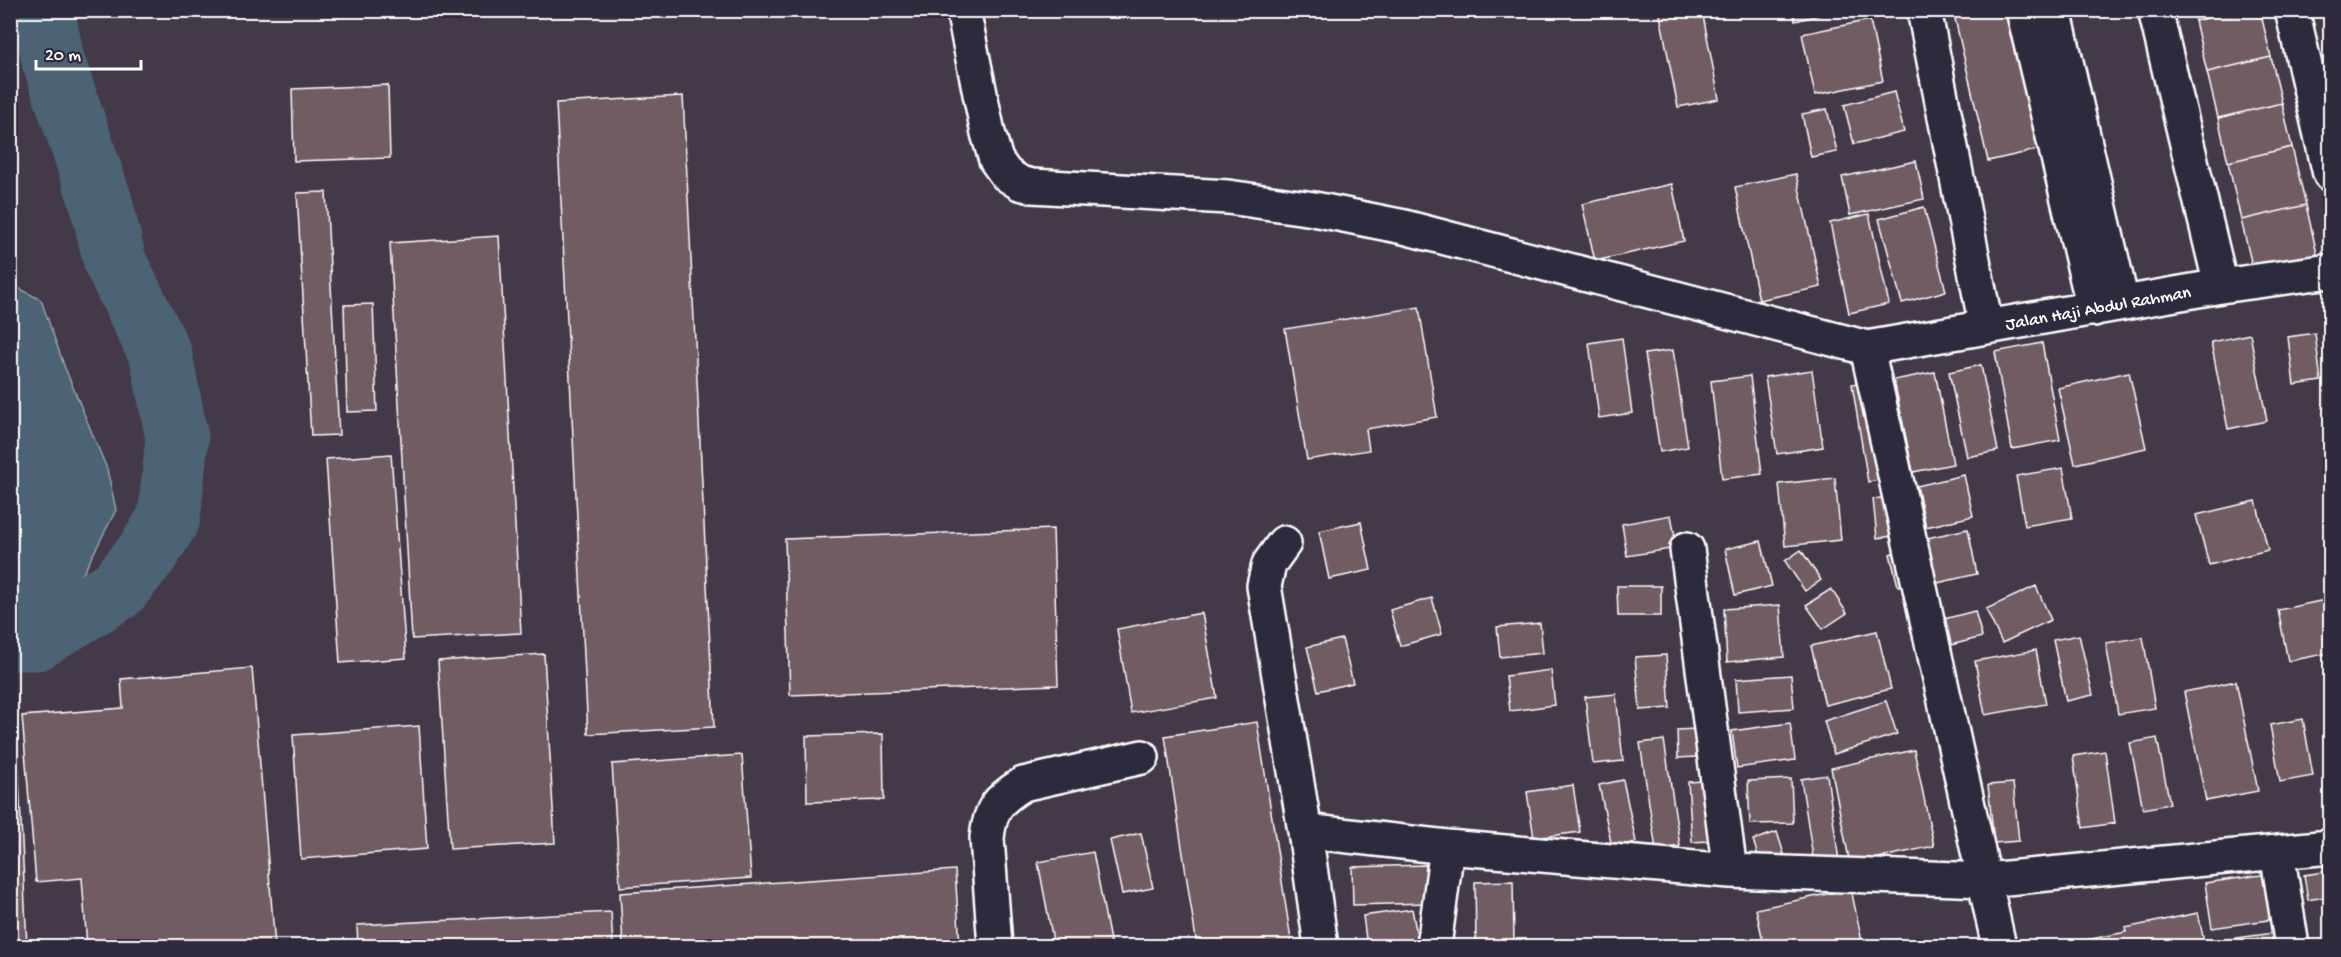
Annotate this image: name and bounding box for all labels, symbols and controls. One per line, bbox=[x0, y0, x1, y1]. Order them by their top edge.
scale bar bbox=[36, 33, 141, 71]
text: 20 m bbox=[45, 46, 81, 67]
street label: Jalan Haji Abdul Rahman bbox=[2004, 283, 2193, 336]

